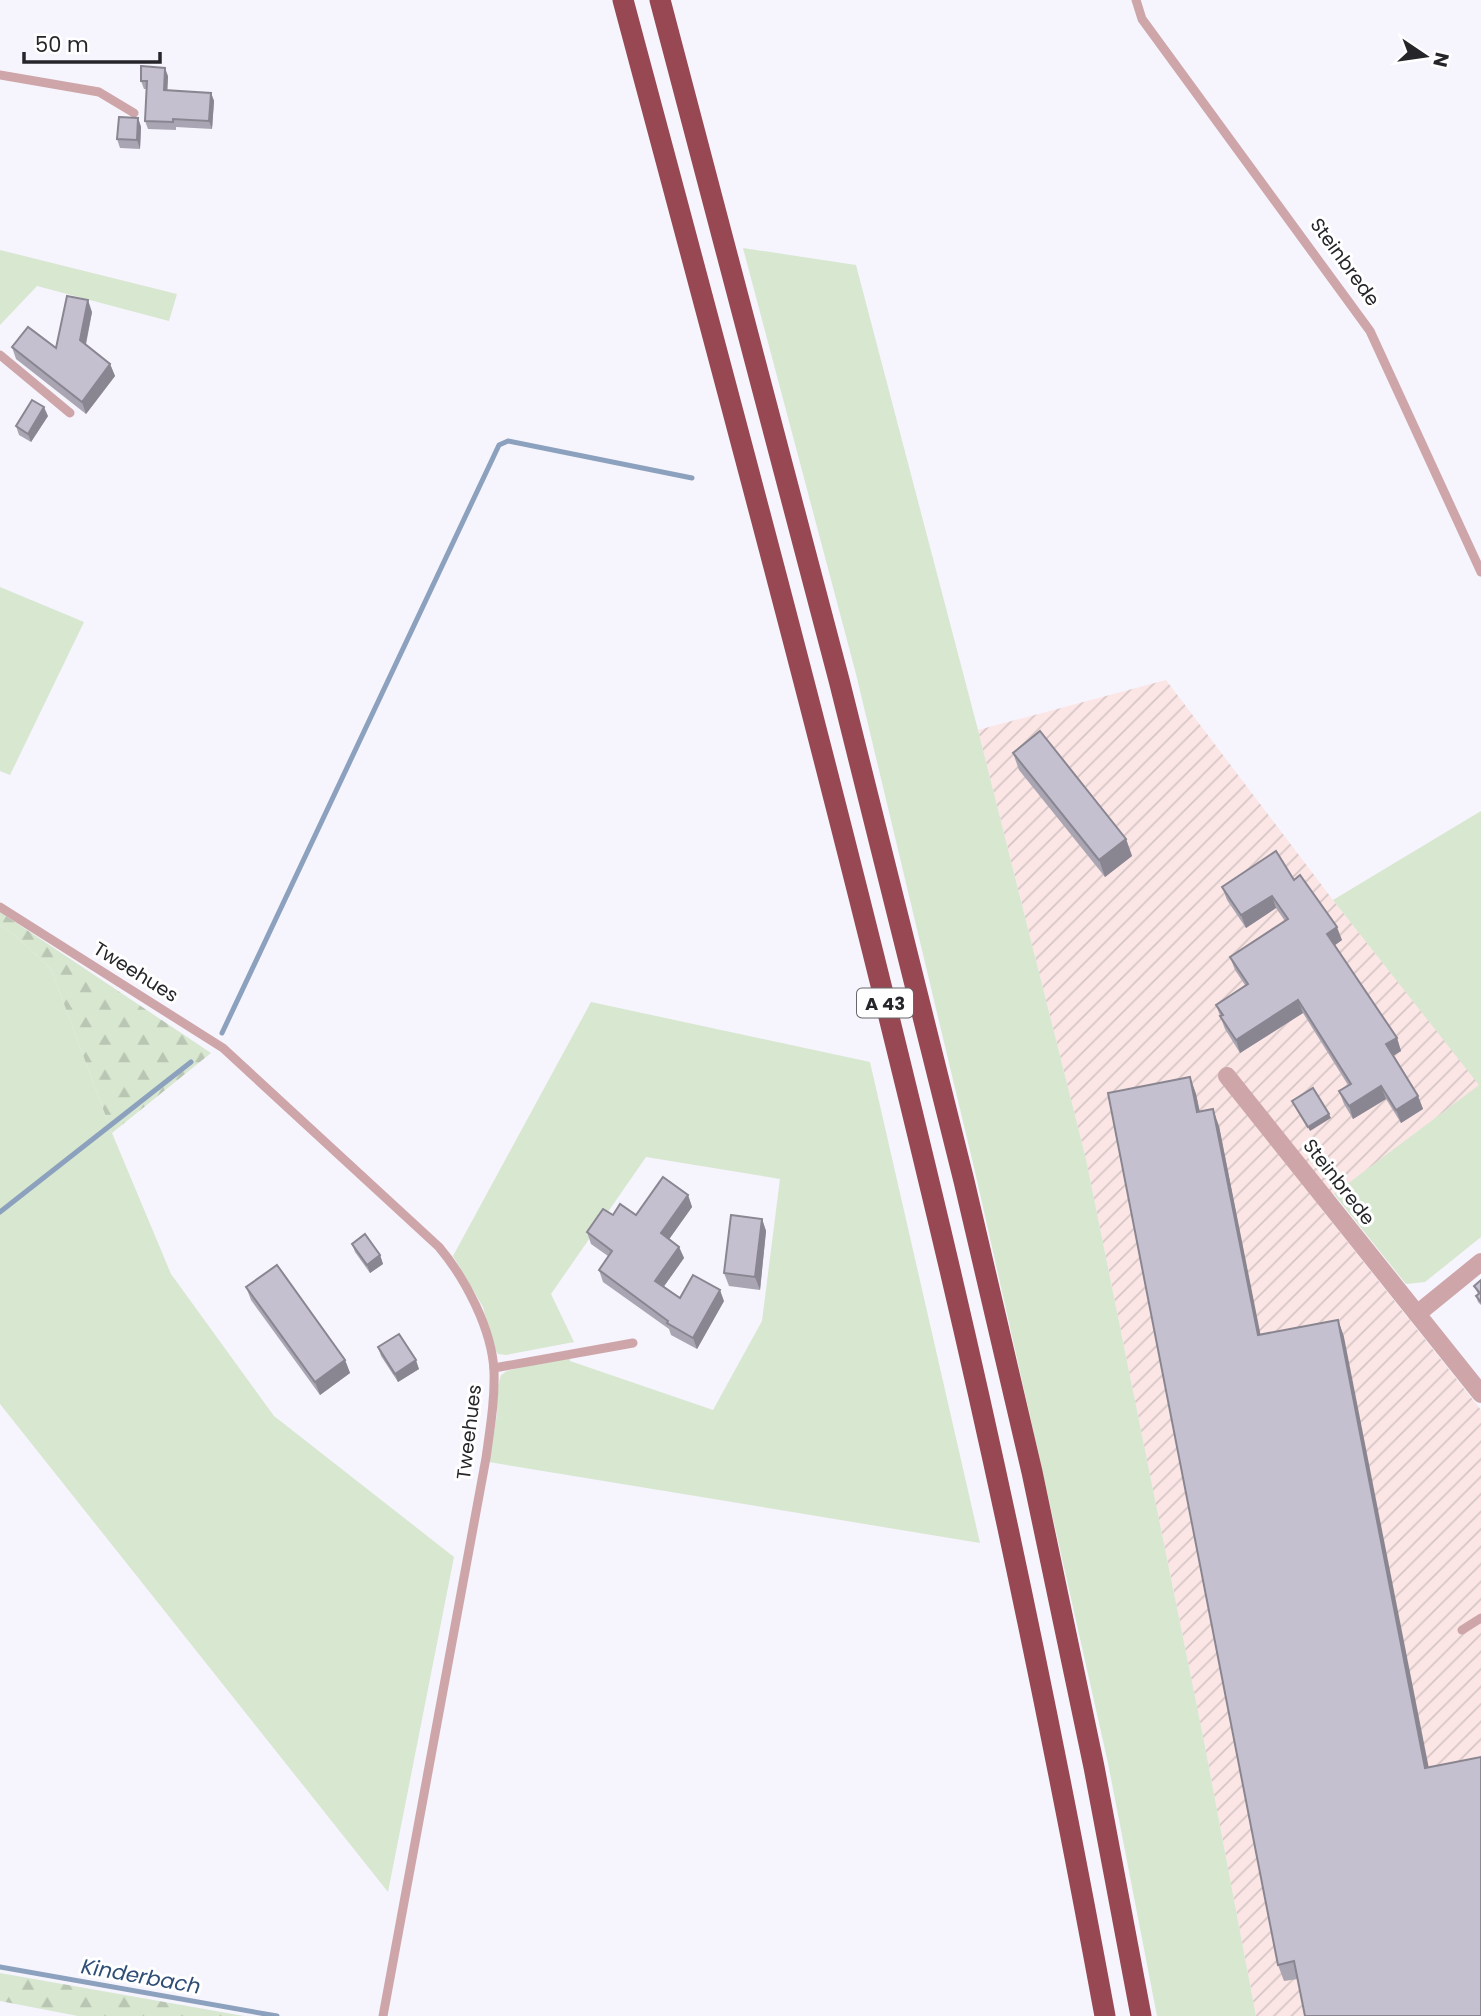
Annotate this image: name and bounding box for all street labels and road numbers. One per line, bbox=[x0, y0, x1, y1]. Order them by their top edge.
street label: Steinbrede bbox=[1304, 212, 1386, 312]
street label: Tweehues bbox=[88, 935, 184, 1009]
road number: A 43 bbox=[857, 988, 913, 1018]
street label: Steinbrede bbox=[1297, 1133, 1381, 1231]
street label: Tweehues bbox=[450, 1383, 488, 1481]

